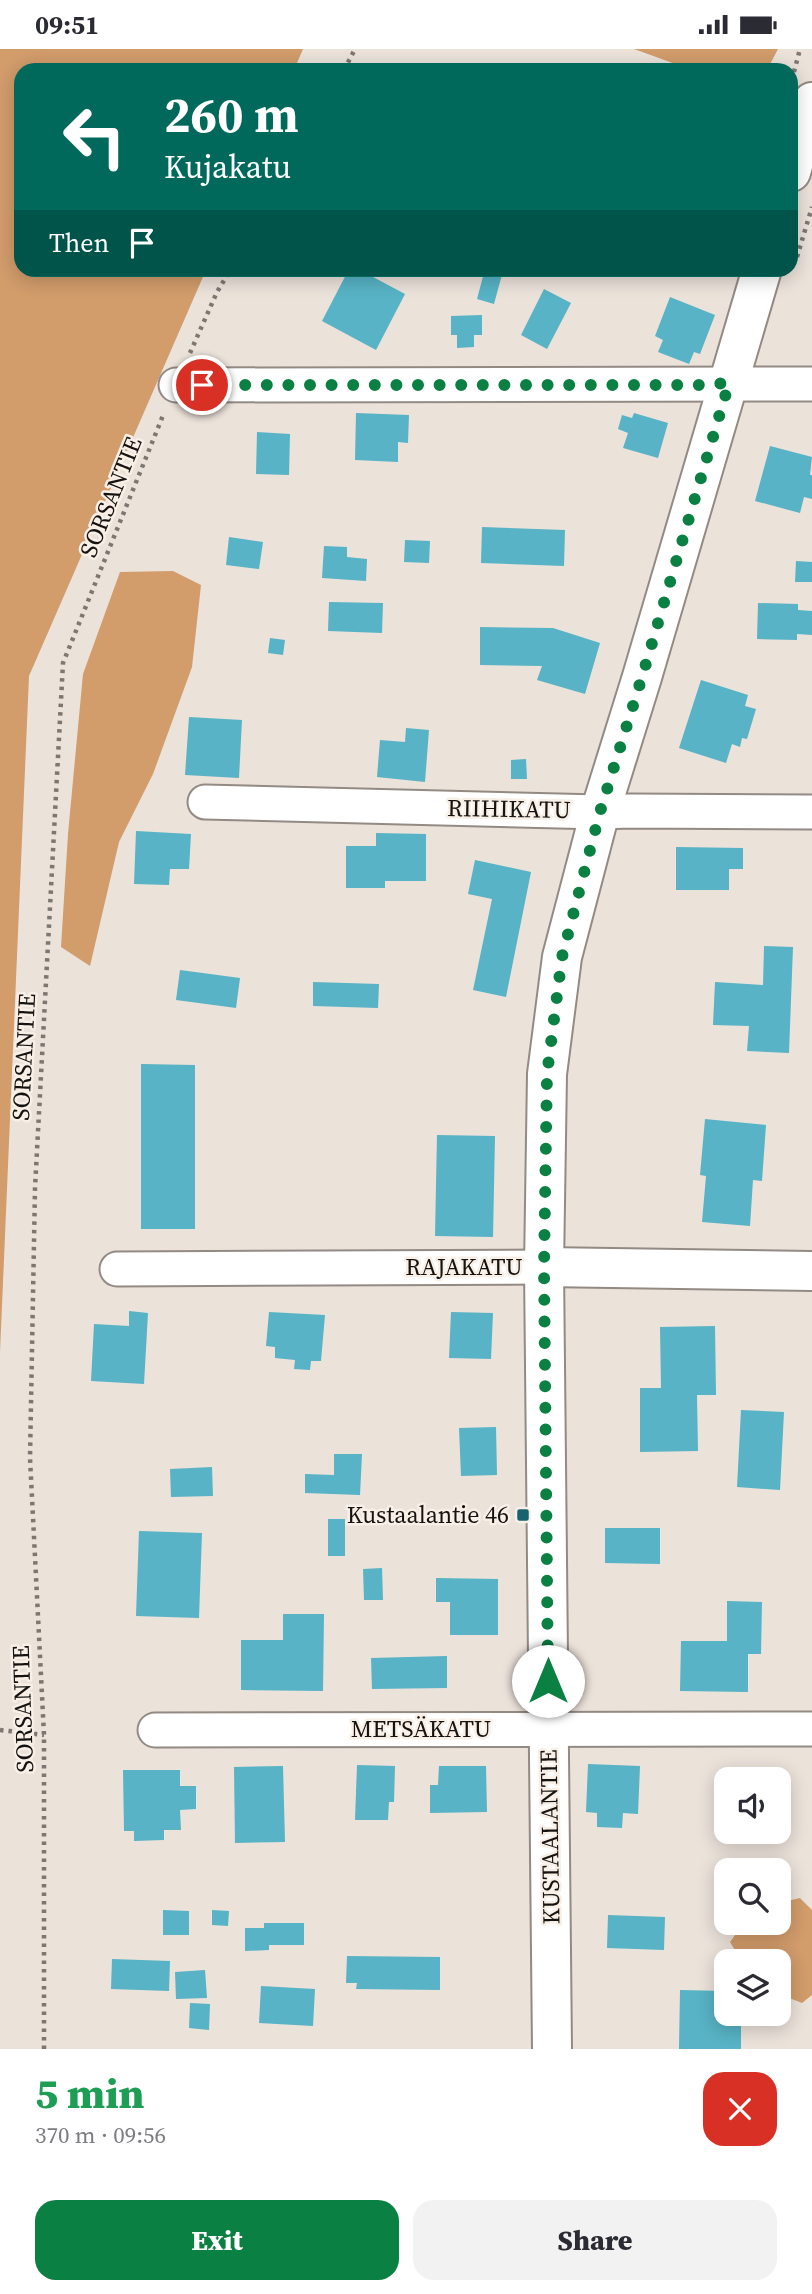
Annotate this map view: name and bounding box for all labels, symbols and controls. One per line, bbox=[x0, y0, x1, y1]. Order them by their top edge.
text: 09:51 bbox=[35, 7, 99, 43]
text: 260 m bbox=[164, 81, 299, 148]
icon: left bbox=[49, 91, 140, 182]
text: Kujakatu bbox=[164, 145, 291, 189]
icon: arrive bbox=[123, 224, 161, 262]
text: Then bbox=[49, 225, 109, 261]
pin bbox=[172, 355, 232, 415]
icon: arrive bbox=[183, 366, 221, 404]
street label: SORSANTIE bbox=[71, 432, 150, 562]
street label: RIIHIKATU bbox=[447, 791, 571, 826]
street label: SORSANTIE bbox=[4, 993, 43, 1121]
street label: RAJAKATU bbox=[405, 1250, 523, 1283]
place label: Kustaalantie 46 bbox=[347, 1498, 509, 1531]
marker: Kustaalantie 46 bbox=[515, 1507, 531, 1523]
position arrow bbox=[511, 1644, 585, 1718]
street label: SORSANTIE bbox=[4, 1645, 41, 1773]
street label: METSÄKATU bbox=[351, 1712, 491, 1745]
street label: KUSTAALANTIE bbox=[531, 1749, 568, 1925]
map controls bbox=[714, 1767, 791, 2026]
button: sound bbox=[714, 1767, 791, 1844]
button: search bbox=[714, 1858, 791, 1935]
button: layers bbox=[714, 1949, 791, 2026]
text: 5 min bbox=[35, 2064, 145, 2122]
button: close bbox=[703, 2072, 777, 2146]
text: 370 m · 09:56 bbox=[35, 2119, 166, 2151]
button: Exit bbox=[35, 2200, 399, 2280]
button: Share bbox=[413, 2200, 777, 2280]

